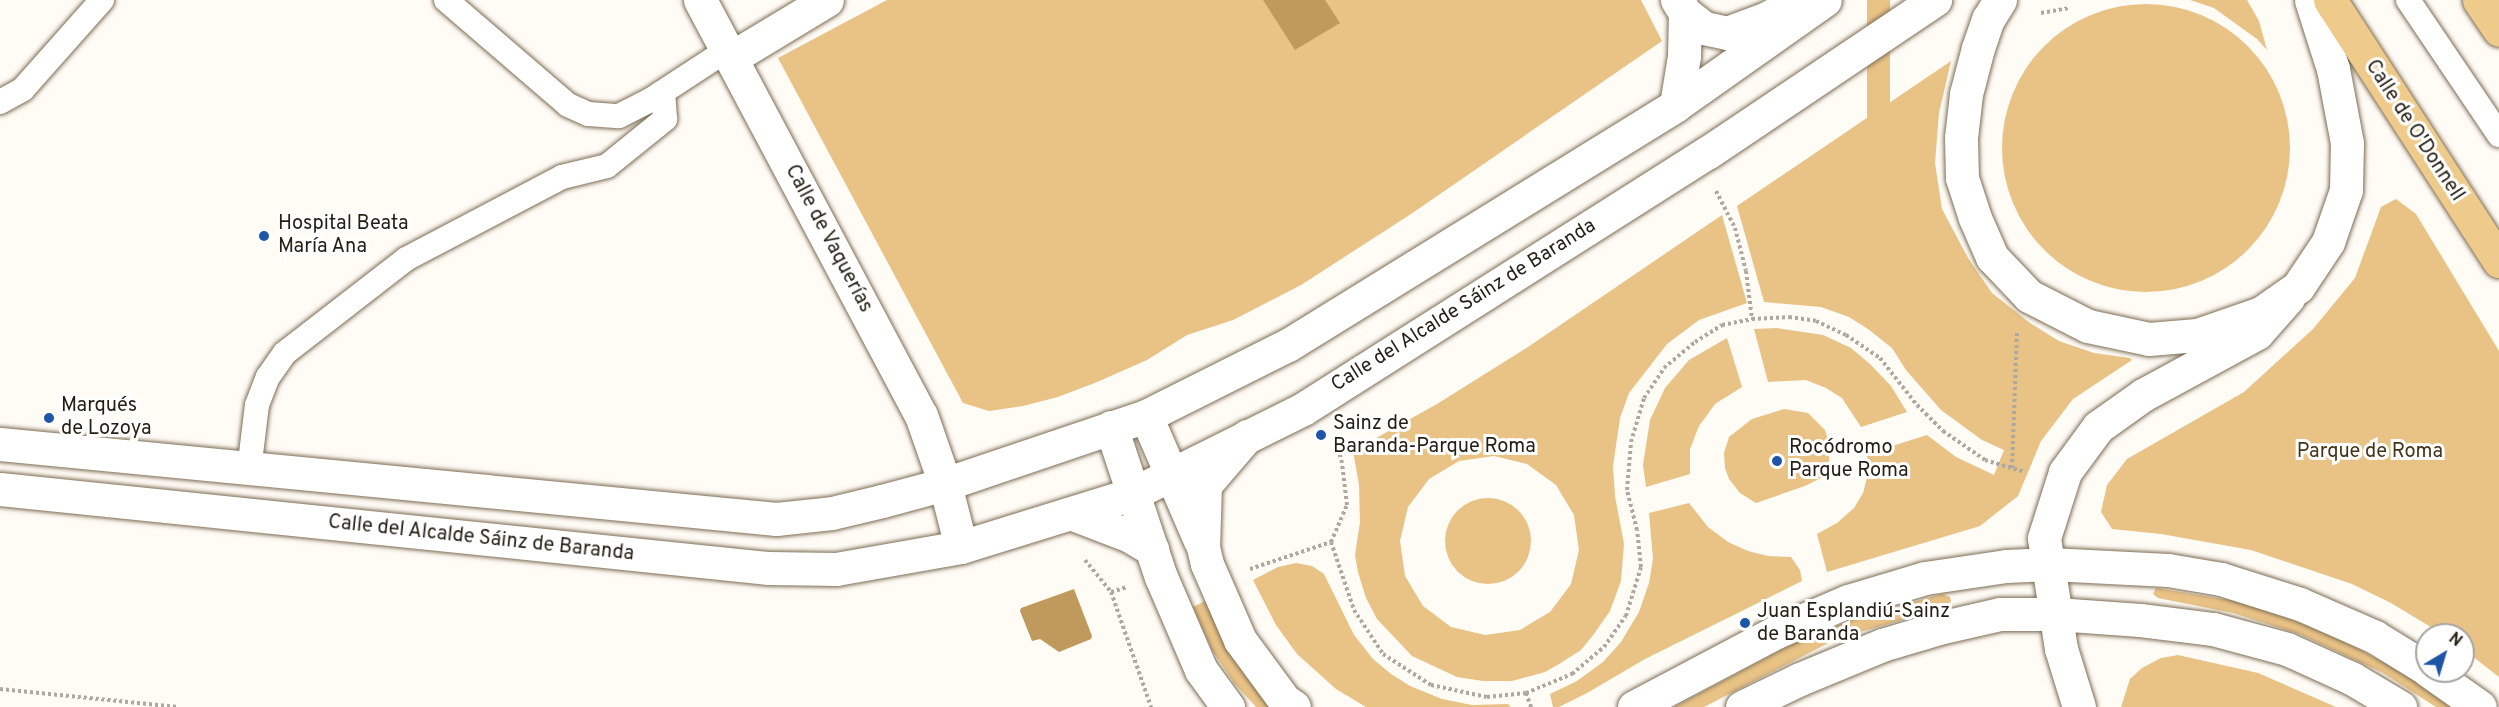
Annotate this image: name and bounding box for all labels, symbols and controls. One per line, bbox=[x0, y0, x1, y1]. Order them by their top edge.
street label: Calle de O'Donnell bbox=[2359, 56, 2469, 206]
street label: Calle de Vaquerías bbox=[779, 161, 877, 317]
place label: Hospital Beata María Ana bbox=[278, 213, 409, 260]
street label: Calle del Alcalde Sáinz de Baranda bbox=[1327, 214, 1601, 398]
marker: Hospital Beata María Ana bbox=[255, 227, 273, 245]
place label: Marqués de Lozoya bbox=[61, 394, 151, 441]
marker: Marqués de Lozoya bbox=[42, 411, 56, 425]
place label: Sainz de Baranda-Parque Roma bbox=[1333, 412, 1536, 459]
marker: Sainz de Baranda-Parque Roma bbox=[1314, 428, 1328, 442]
place label: Rocódromo Parque Roma bbox=[1789, 437, 1909, 484]
park label: Parque de Roma bbox=[2297, 440, 2443, 464]
marker: Rocódromo Parque Roma bbox=[1770, 454, 1784, 468]
street label: Calle del Alcalde Sáinz de Baranda bbox=[326, 511, 636, 567]
place label: Juan Esplandiú-Sainz de Baranda bbox=[1757, 600, 1950, 647]
marker: Juan Esplandiú-Sainz de Baranda bbox=[1738, 616, 1752, 630]
north arrow bbox=[2415, 623, 2475, 683]
text: N bbox=[2444, 629, 2466, 652]

